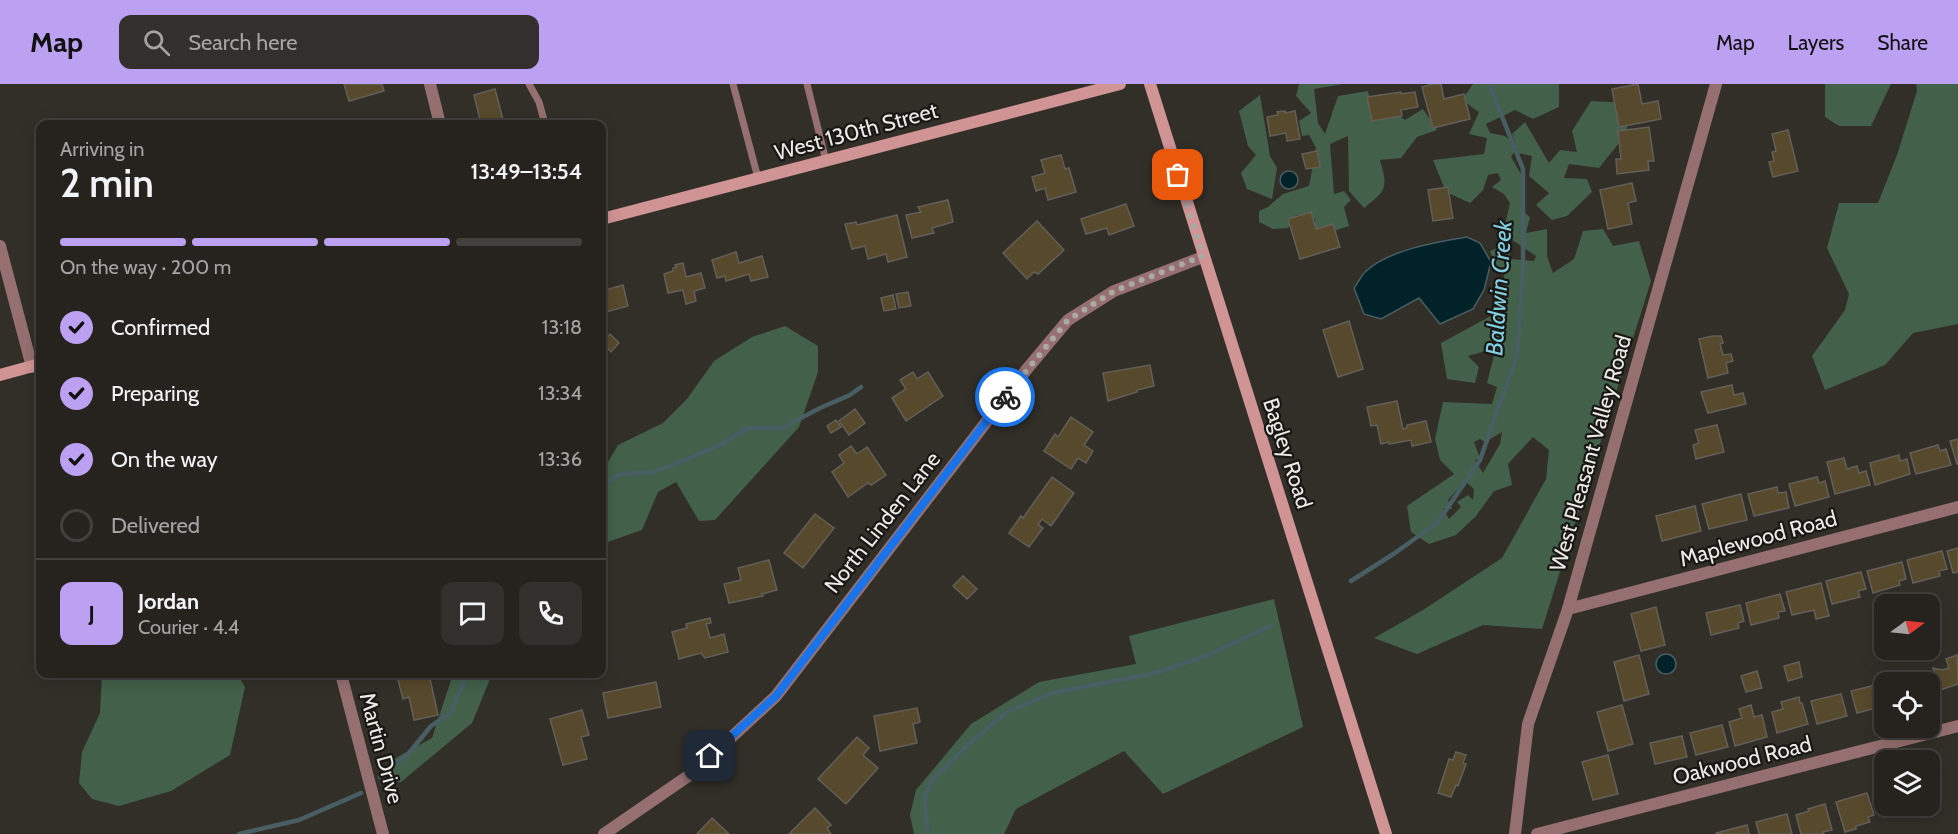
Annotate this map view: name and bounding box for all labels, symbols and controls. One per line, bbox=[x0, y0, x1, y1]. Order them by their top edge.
search box bbox=[119, 15, 539, 69]
text: Map bbox=[30, 25, 83, 59]
icon: search bbox=[140, 26, 173, 59]
text: Search here bbox=[188, 29, 297, 56]
text: Map bbox=[1716, 30, 1755, 55]
text: Layers bbox=[1788, 30, 1844, 55]
text: Share bbox=[1877, 30, 1928, 55]
street label: West 130th Street bbox=[772, 97, 941, 166]
text: Arriving in bbox=[60, 137, 144, 161]
pin bbox=[1152, 149, 1203, 200]
text: 13:49–13:54 bbox=[470, 158, 582, 185]
icon: bag bbox=[1161, 158, 1194, 191]
text: 2 min bbox=[60, 159, 154, 207]
water label: Baldwin Creek bbox=[1479, 219, 1518, 357]
text: On the way · 200 m bbox=[60, 255, 231, 279]
icon: check bbox=[60, 311, 93, 344]
text: Confirmed bbox=[111, 314, 210, 341]
text: 13:18 bbox=[542, 315, 582, 339]
street label: West Pleasant Valley Road bbox=[1544, 332, 1637, 574]
courier bbox=[975, 367, 1035, 427]
icon: check bbox=[60, 377, 93, 410]
text: Preparing bbox=[111, 380, 199, 407]
text: 13:34 bbox=[538, 381, 582, 405]
icon: bike bbox=[989, 381, 1022, 414]
street label: Bagley Road bbox=[1257, 394, 1318, 512]
icon: check bbox=[60, 443, 93, 476]
text: On the way bbox=[111, 446, 218, 473]
street label: North Linden Lane bbox=[819, 446, 946, 599]
text: 13:36 bbox=[538, 447, 582, 471]
street label: Maplewood Road bbox=[1676, 505, 1840, 572]
text: Delivered bbox=[111, 512, 200, 539]
button: chat bbox=[441, 582, 504, 645]
button: phone bbox=[519, 582, 582, 645]
text: Jordan bbox=[138, 588, 199, 615]
north arrow bbox=[1874, 594, 1940, 660]
map controls bbox=[1874, 594, 1940, 816]
text: J bbox=[88, 600, 95, 627]
text: Courier · 4.4 bbox=[138, 615, 239, 639]
button: locate bbox=[1874, 672, 1940, 738]
street label: Martin Drive bbox=[354, 690, 409, 807]
pin bbox=[684, 730, 735, 781]
street label: Oakwood Road bbox=[1670, 730, 1814, 791]
icon: home bbox=[693, 739, 726, 772]
button: layers bbox=[1874, 750, 1940, 816]

